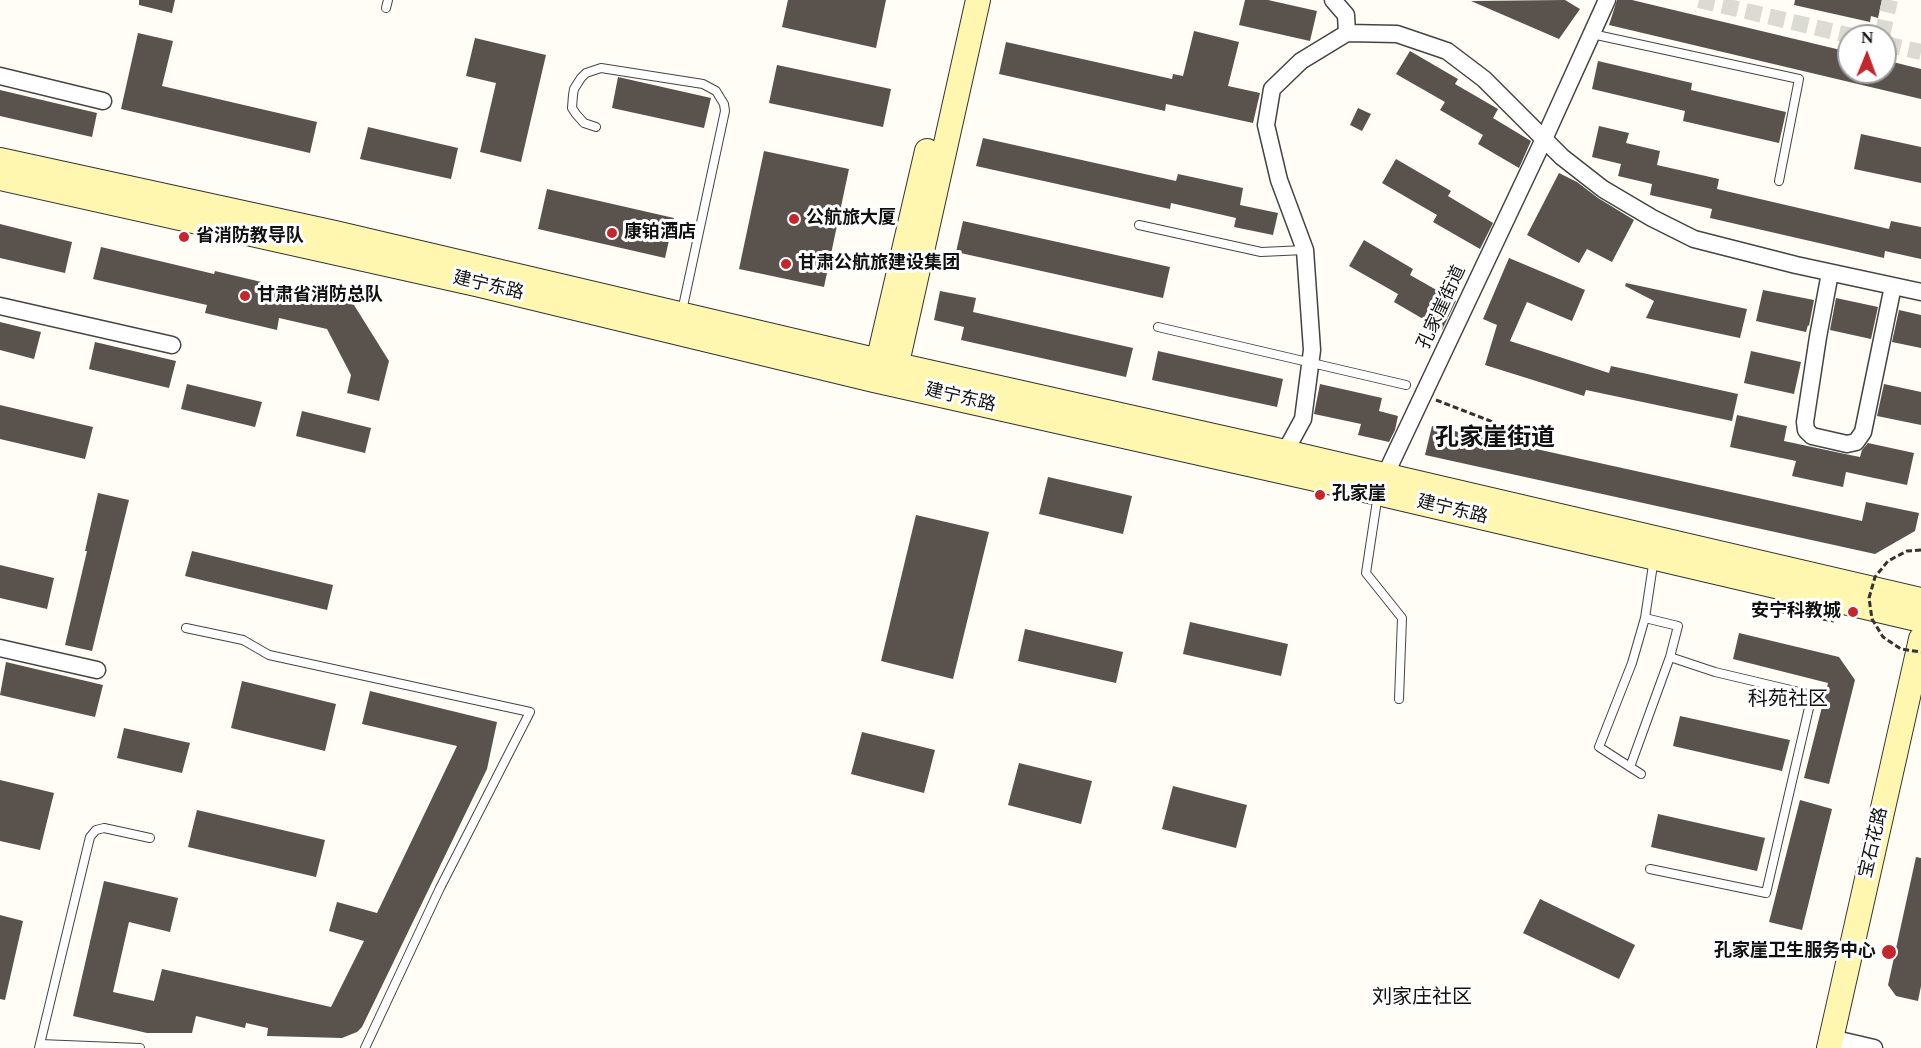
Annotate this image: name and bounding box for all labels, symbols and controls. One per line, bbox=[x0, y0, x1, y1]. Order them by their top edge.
north arrow bbox=[1837, 24, 1897, 84]
text: N bbox=[1861, 26, 1874, 50]
place label: 公航旅大厦 bbox=[806, 208, 896, 230]
marker: 公航旅大厦 bbox=[787, 212, 801, 226]
place label: 康铂酒店 bbox=[624, 222, 696, 244]
place label: 省消防教导队 bbox=[196, 226, 304, 248]
marker: 康铂酒店 bbox=[605, 226, 619, 240]
marker: 省消防教导队 bbox=[177, 230, 191, 244]
place label: 甘肃公航旅建设集团 bbox=[798, 253, 960, 275]
marker: 甘肃公航旅建设集团 bbox=[779, 257, 793, 271]
street label: 孔家崖街道 bbox=[1414, 263, 1472, 353]
street label: 建宁东路 bbox=[450, 268, 526, 306]
place label: 甘肃省消防总队 bbox=[257, 285, 383, 307]
marker: 甘肃省消防总队 bbox=[238, 289, 252, 303]
street label: 建宁东路 bbox=[922, 380, 998, 418]
district label: 孔家崖街道 bbox=[1435, 426, 1555, 454]
place label: 孔家崖 bbox=[1332, 484, 1386, 506]
marker: 孔家崖 bbox=[1313, 488, 1327, 502]
street label: 建宁东路 bbox=[1414, 492, 1490, 530]
place label: 安宁科教城 bbox=[1751, 601, 1841, 623]
marker: 安宁科教城 bbox=[1846, 605, 1860, 619]
district label: 科苑社区 bbox=[1748, 689, 1828, 713]
street label: 宝石花路 bbox=[1856, 805, 1894, 881]
place label: 孔家崖卫生服务中心 bbox=[1714, 941, 1876, 963]
marker: 孔家崖卫生服务中心 bbox=[1880, 943, 1898, 961]
district label: 刘家庄社区 bbox=[1372, 987, 1472, 1011]

